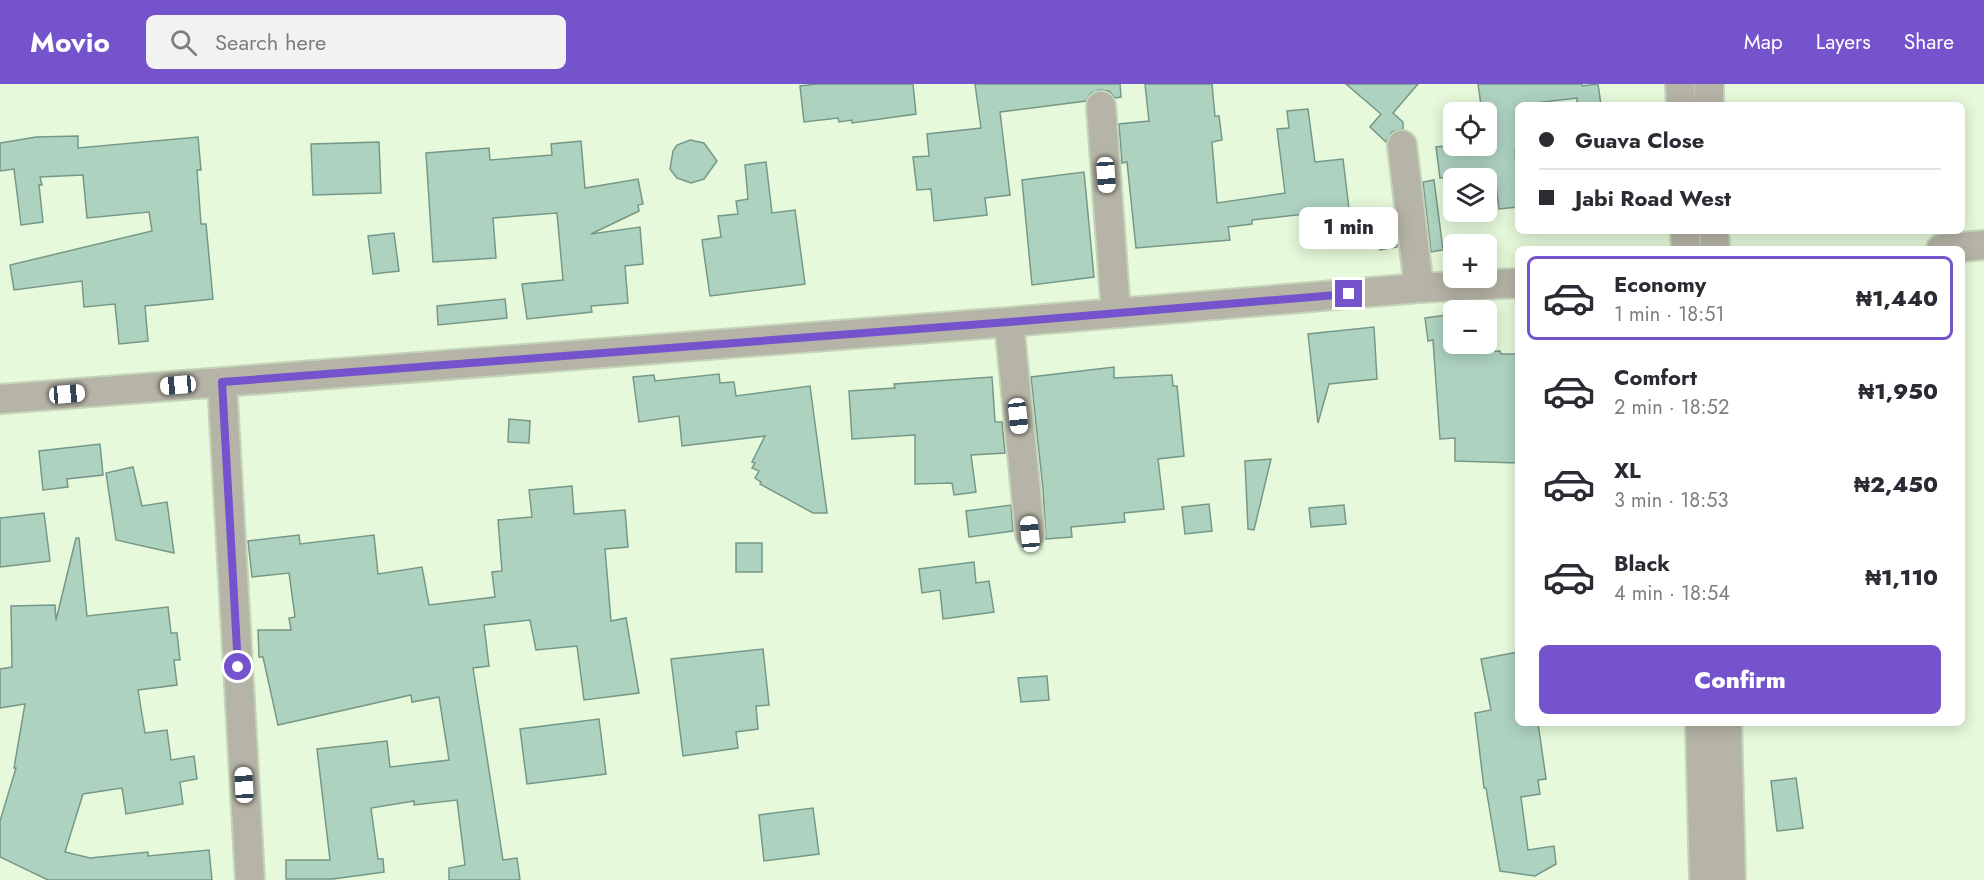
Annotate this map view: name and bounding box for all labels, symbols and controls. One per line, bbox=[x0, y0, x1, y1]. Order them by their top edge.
search box bbox=[146, 15, 566, 69]
text: Movio bbox=[30, 22, 110, 63]
icon: search bbox=[167, 26, 200, 59]
text: Search here bbox=[215, 26, 326, 58]
text: Map bbox=[1744, 27, 1783, 57]
text: Layers bbox=[1816, 27, 1871, 57]
text: Share bbox=[1904, 27, 1954, 57]
map controls bbox=[1443, 102, 1497, 354]
button: locate bbox=[1443, 102, 1497, 156]
text: Guava Close bbox=[1575, 124, 1704, 156]
car bbox=[1096, 156, 1116, 194]
button: layers bbox=[1443, 168, 1497, 222]
text: Jabi Road West bbox=[1575, 182, 1731, 214]
callout: 1 min bbox=[1300, 207, 1398, 249]
text: 1 min bbox=[1323, 213, 1374, 242]
button: + bbox=[1443, 234, 1497, 288]
text: Economy bbox=[1614, 268, 1706, 300]
icon: car bbox=[1542, 271, 1596, 325]
route end bbox=[1335, 280, 1362, 307]
text: ₦1,440 bbox=[1856, 282, 1938, 314]
button: − bbox=[1443, 300, 1497, 354]
text: 1 min · 18:51 bbox=[1614, 300, 1725, 329]
text: Comfort bbox=[1614, 361, 1697, 393]
icon: car bbox=[1542, 364, 1596, 418]
car bbox=[159, 374, 197, 396]
text: ₦1,950 bbox=[1858, 375, 1938, 407]
car bbox=[48, 383, 86, 405]
text: 2 min · 18:52 bbox=[1614, 393, 1729, 422]
car bbox=[1007, 397, 1029, 435]
text: XL bbox=[1614, 454, 1641, 486]
icon: car bbox=[1542, 457, 1596, 511]
text: ₦2,450 bbox=[1854, 468, 1938, 500]
text: 3 min · 18:53 bbox=[1614, 486, 1728, 515]
car bbox=[1019, 515, 1041, 553]
text: Black bbox=[1614, 547, 1670, 579]
icon: car bbox=[1542, 550, 1596, 604]
text: ₦1,110 bbox=[1865, 561, 1938, 593]
text: 4 min · 18:54 bbox=[1614, 579, 1730, 608]
button: Confirm bbox=[1539, 645, 1941, 714]
route start bbox=[224, 653, 251, 680]
car bbox=[234, 767, 254, 803]

